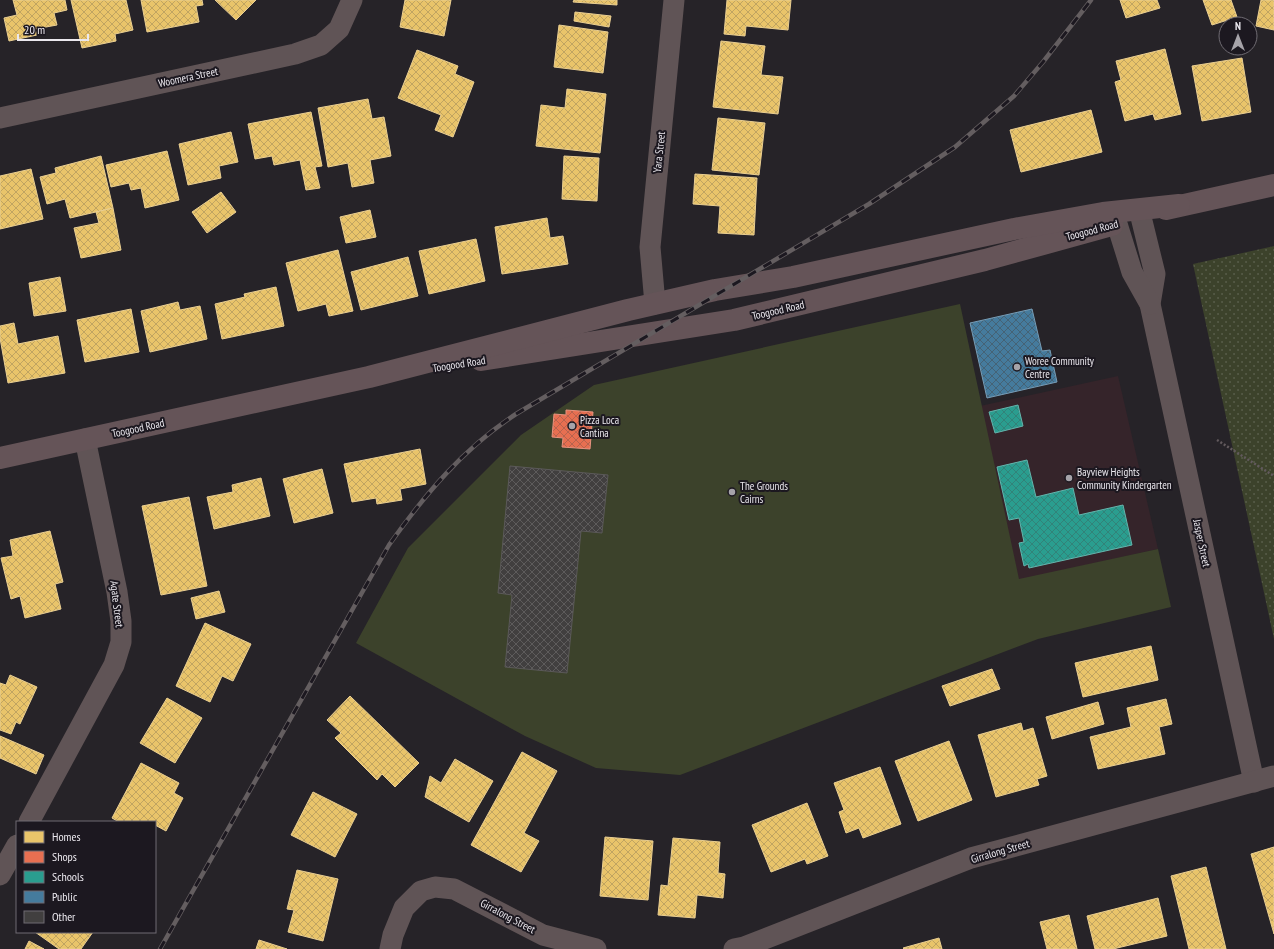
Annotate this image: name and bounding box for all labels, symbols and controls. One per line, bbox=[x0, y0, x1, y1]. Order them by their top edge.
scale bar bbox=[18, 16, 88, 42]
north arrow bbox=[1218, 16, 1258, 56]
text: N bbox=[1235, 19, 1241, 33]
text: 20 m bbox=[24, 22, 45, 37]
street label: Woomera Street bbox=[157, 64, 219, 90]
street label: Yara Street bbox=[650, 131, 668, 173]
street label: Toogood Road bbox=[1064, 216, 1120, 244]
street label: Toogood Road bbox=[750, 297, 806, 323]
street label: Toogood Road bbox=[432, 353, 487, 375]
place label: Woree Community Centre bbox=[1025, 354, 1095, 381]
marker: Woree Community Centre bbox=[1012, 362, 1022, 372]
place label: Pizza Loca Cantina bbox=[580, 413, 619, 440]
street label: Toogood Road bbox=[110, 416, 166, 440]
marker: Pizza Loca Cantina bbox=[567, 421, 577, 431]
place label: Bayview Heights Community Kindergarten bbox=[1077, 465, 1172, 492]
marker: Bayview Heights Community Kindergarten bbox=[1064, 473, 1074, 483]
place label: The Grounds Cairns bbox=[740, 479, 788, 506]
marker: The Grounds Cairns bbox=[727, 487, 737, 497]
street label: Jasper Street bbox=[1190, 517, 1214, 568]
street label: Agate Street bbox=[107, 580, 127, 628]
legend bbox=[16, 821, 156, 933]
text: Homes bbox=[52, 829, 80, 844]
street label: Girralong Street bbox=[969, 836, 1031, 866]
text: Shops bbox=[52, 849, 77, 864]
text: Schools bbox=[52, 869, 84, 884]
text: Public bbox=[52, 889, 78, 904]
street label: Girralong Street bbox=[478, 896, 538, 936]
text: Other bbox=[52, 909, 76, 924]

